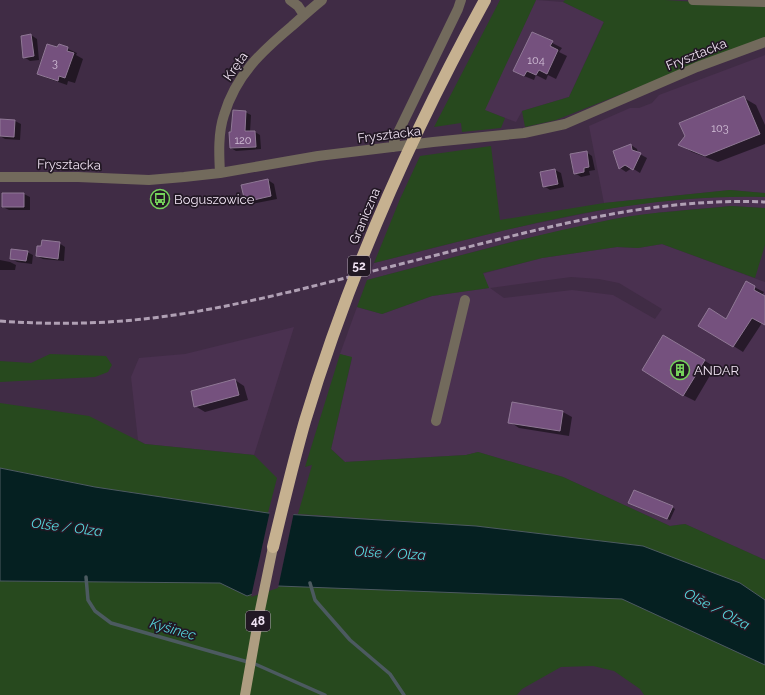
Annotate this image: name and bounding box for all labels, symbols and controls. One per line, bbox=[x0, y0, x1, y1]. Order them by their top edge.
street label: Frysztacka bbox=[664, 36, 729, 73]
street label: Kręta bbox=[220, 49, 251, 84]
house number: 104 bbox=[527, 54, 545, 67]
house number: 3 bbox=[52, 57, 58, 70]
house number: 103 bbox=[711, 122, 729, 135]
street label: Frysztacka bbox=[356, 123, 422, 146]
house number: 120 bbox=[234, 134, 252, 147]
street label: Frysztacka bbox=[37, 156, 101, 173]
street label: Graniczna bbox=[346, 186, 383, 247]
bus stop icon: Boguszowice bbox=[149, 188, 171, 210]
place label: Boguszowice bbox=[174, 192, 255, 207]
road number: 52 bbox=[348, 256, 370, 276]
building icon: ANDAR bbox=[669, 359, 691, 381]
place label: ANDAR bbox=[694, 363, 739, 378]
water label: Olše / Olza bbox=[30, 515, 104, 539]
water label: Olše / Olza bbox=[354, 543, 426, 563]
water label: Olše / Olza bbox=[682, 585, 752, 633]
road number: 48 bbox=[246, 611, 270, 631]
water label: Kyšinec bbox=[148, 615, 199, 643]

